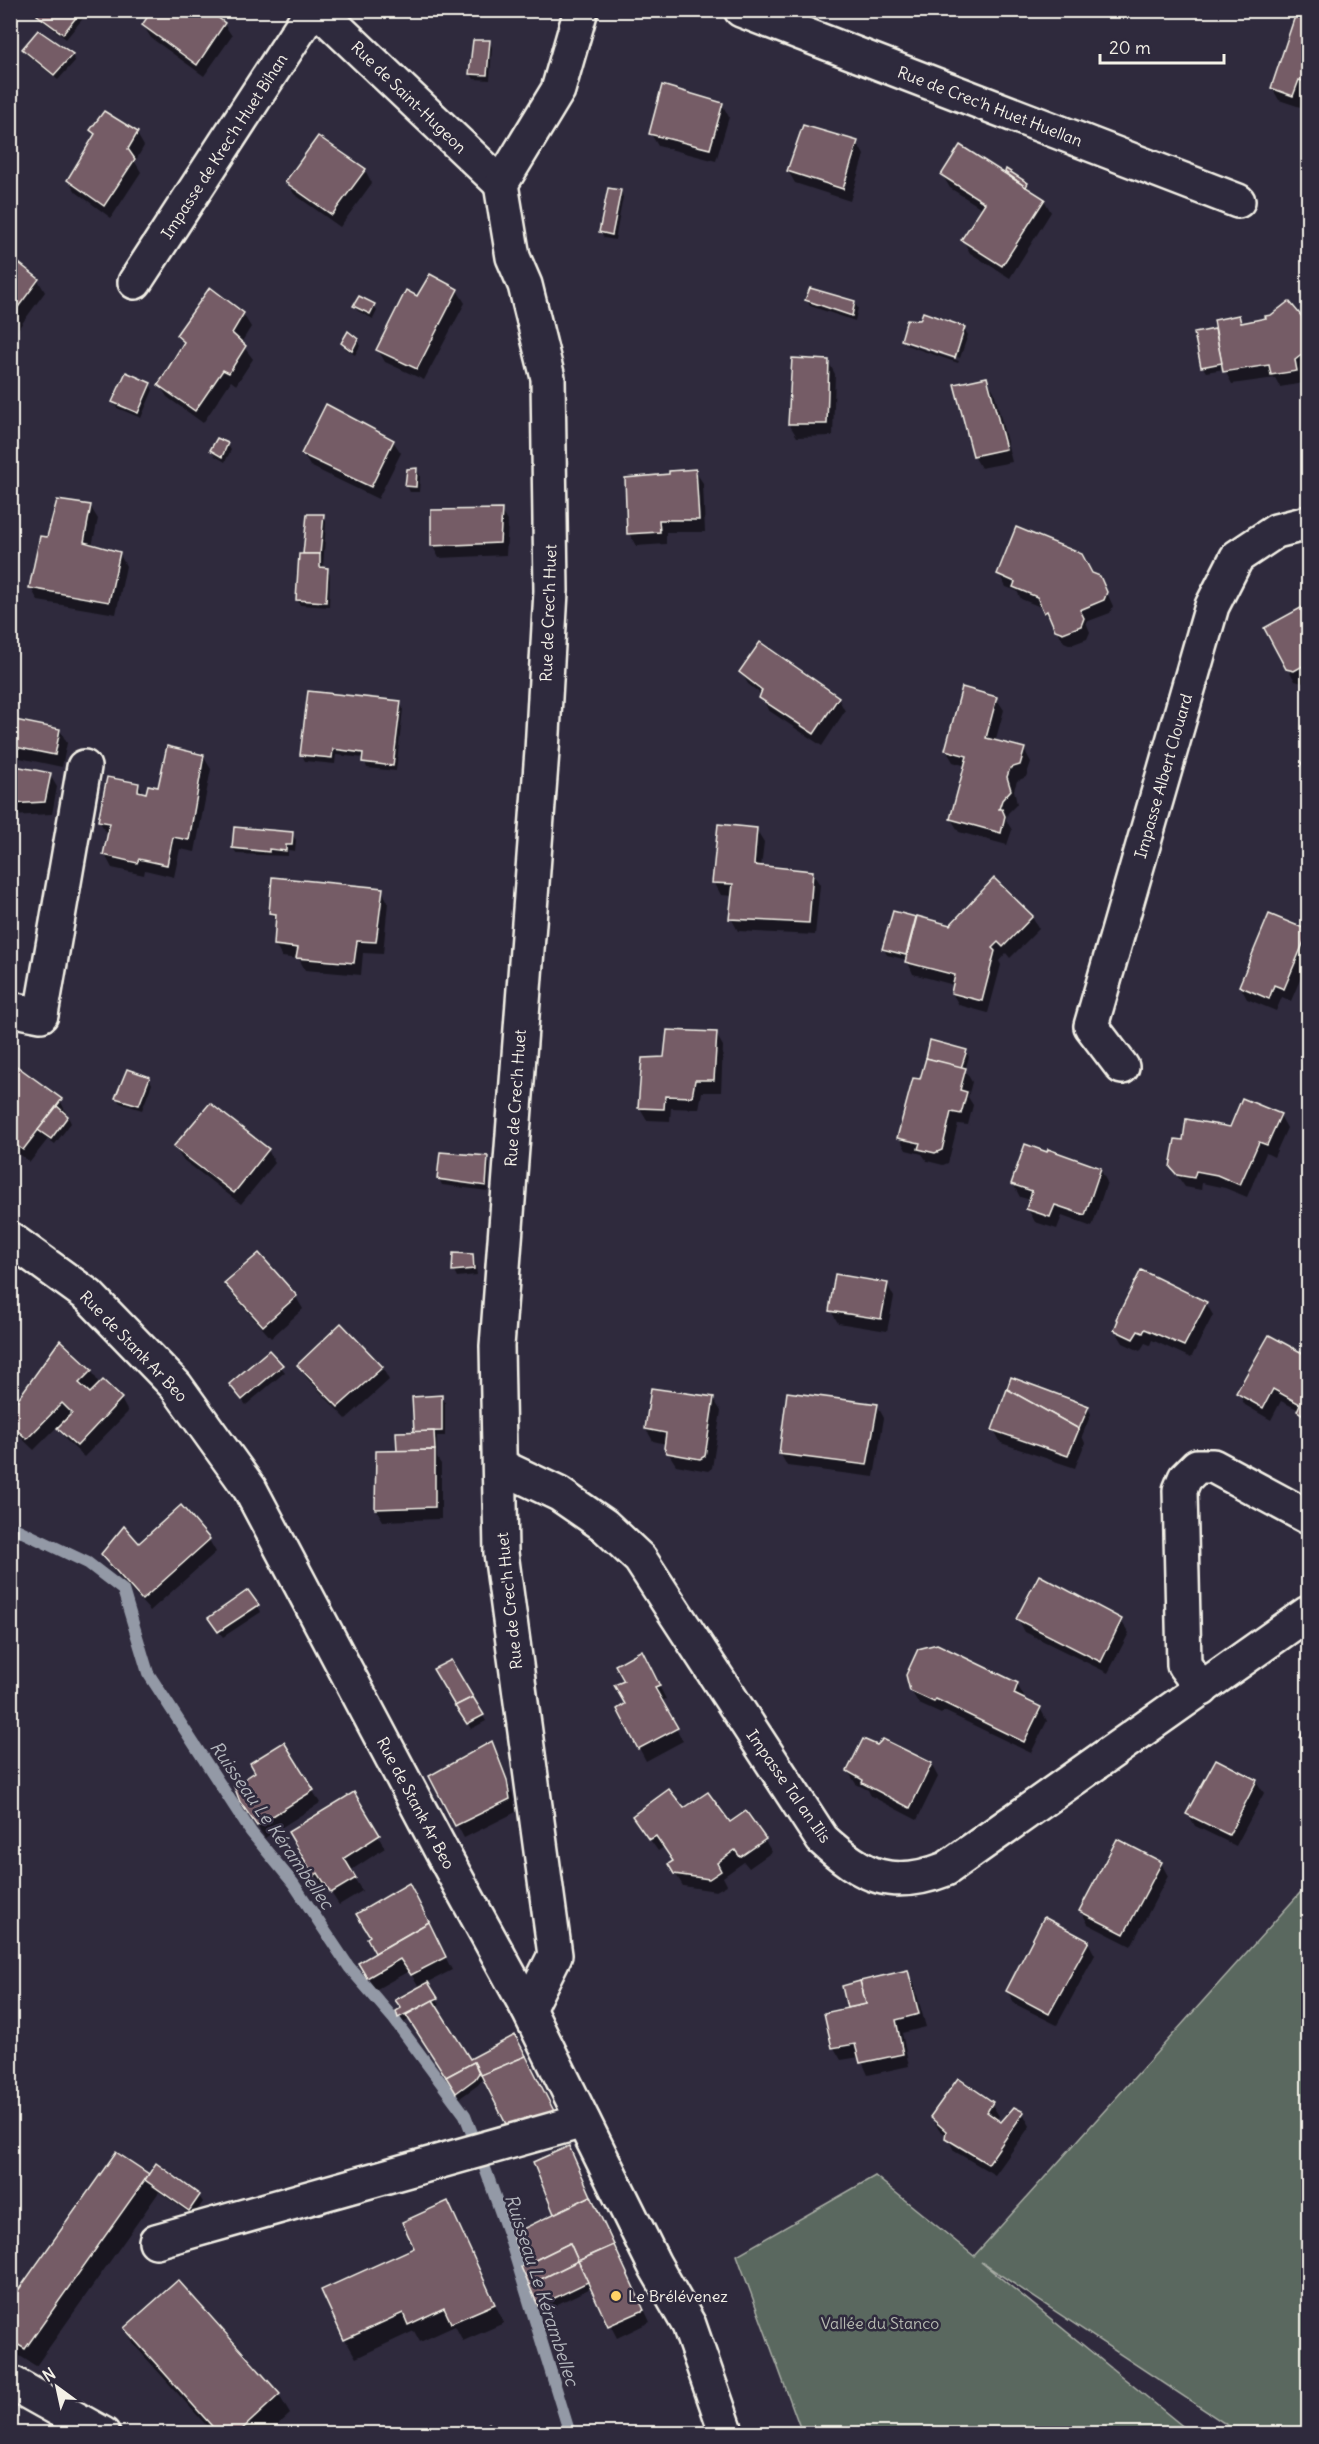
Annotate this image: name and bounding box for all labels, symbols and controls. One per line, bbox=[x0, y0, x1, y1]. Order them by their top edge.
scale bar bbox=[1100, 27, 1224, 65]
text: 20 m bbox=[1109, 36, 1151, 59]
street label: Rue de Saint-Hugeon bbox=[347, 37, 471, 157]
street label: Impasse de Krec'h Huet Bihan bbox=[157, 50, 291, 242]
street label: Rue de Crec'h Huet Huellan bbox=[895, 61, 1085, 151]
street label: Rue de Crec'h Huet bbox=[536, 543, 560, 682]
street label: Impasse Albert Clouard bbox=[1130, 691, 1196, 861]
street label: Rue de Crec'h Huet bbox=[500, 1028, 530, 1167]
street label: Rue de Stank Ar Beo bbox=[76, 1286, 192, 1406]
street label: Rue de Crec'h Huet bbox=[492, 1531, 526, 1670]
street label: Impasse Tal an Ilis bbox=[742, 1726, 836, 1846]
street label: Rue de Stank Ar Beo bbox=[373, 1734, 459, 1872]
water label: Ruisseau Le Kérambellec bbox=[205, 1736, 340, 1915]
water label: Ruisseau Le Kérambellec bbox=[500, 2191, 584, 2391]
place label: Le Brélévenez bbox=[628, 2286, 728, 2306]
marker: Le Brélévenez bbox=[609, 2289, 623, 2303]
park label: Vallée du Stanco bbox=[821, 2313, 939, 2333]
north arrow bbox=[27, 2357, 87, 2417]
text: N bbox=[39, 2363, 59, 2386]

